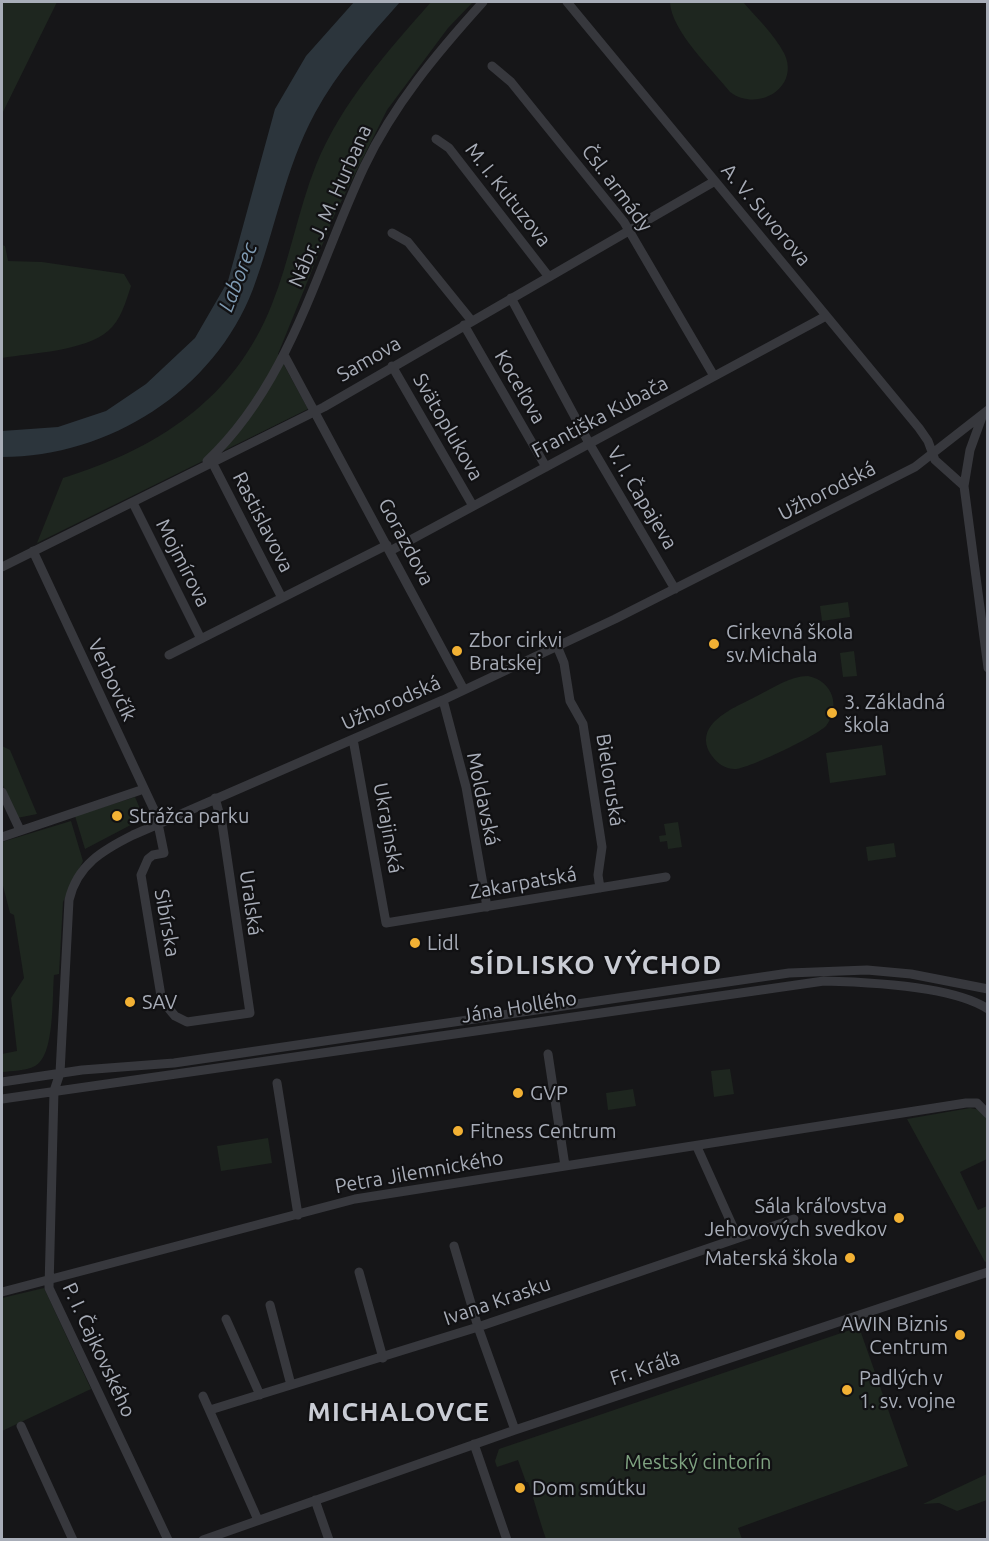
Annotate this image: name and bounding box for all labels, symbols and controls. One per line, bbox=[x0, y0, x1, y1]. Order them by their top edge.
street label: Nábr. J. M. Hurbana bbox=[283, 121, 377, 291]
street label: M. I. Kutuzova bbox=[460, 138, 556, 252]
street label: Čsl. armády bbox=[577, 140, 657, 236]
street label: A. V. Suvorova bbox=[716, 159, 816, 271]
water label: Laborec bbox=[213, 239, 263, 315]
street label: Samova bbox=[333, 331, 405, 387]
street label: Koceľova bbox=[489, 346, 551, 428]
street label: Svätoplukova bbox=[408, 369, 488, 485]
street label: Františka Kubača bbox=[528, 371, 672, 463]
street label: V. I. Čapajeva bbox=[602, 442, 682, 554]
street label: Užhorodská bbox=[774, 456, 880, 526]
street label: Rastislavova bbox=[227, 468, 299, 576]
street label: Gorazdova bbox=[373, 494, 439, 590]
street label: Mojmírova bbox=[151, 515, 215, 611]
place label: Cirkevná škola sv.Michala bbox=[726, 620, 853, 667]
place label: Zbor cirkvi Bratskej bbox=[469, 628, 562, 675]
street label: Verbovčík bbox=[83, 635, 141, 725]
marker: Cirkevná škola sv.Michala bbox=[707, 637, 721, 651]
marker: Zbor cirkvi Bratskej bbox=[450, 644, 464, 658]
street label: Užhorodská bbox=[338, 671, 444, 735]
place label: 3. Základná škola bbox=[844, 690, 945, 737]
marker: 3. Základná škola bbox=[825, 706, 839, 720]
street label: Bieloruská bbox=[591, 732, 629, 828]
street label: Moldavská bbox=[461, 750, 505, 848]
street label: Ukrajinská bbox=[368, 781, 408, 875]
place label: Strážca parku bbox=[129, 804, 249, 828]
marker: Strážca parku bbox=[110, 809, 124, 823]
street label: Zakarpatská bbox=[468, 862, 578, 904]
street label: Uralská bbox=[235, 869, 267, 937]
street label: Sibírska bbox=[149, 887, 185, 959]
place label: Lidl bbox=[427, 931, 459, 955]
marker: Lidl bbox=[408, 936, 422, 950]
district label: SÍDLISKO VÝCHOD bbox=[469, 949, 723, 981]
street label: Jána Hollého bbox=[460, 986, 578, 1028]
place label: SAV bbox=[142, 990, 177, 1014]
marker: SAV bbox=[123, 995, 137, 1009]
place label: GVP bbox=[530, 1081, 568, 1105]
marker: GVP bbox=[511, 1086, 525, 1100]
place label: Fitness Centrum bbox=[470, 1119, 616, 1143]
marker: Fitness Centrum bbox=[451, 1124, 465, 1138]
street label: Petra Jilemnického bbox=[333, 1145, 505, 1199]
place label: Sála kráľovstva Jehovových svedkov bbox=[704, 1194, 887, 1241]
marker: Sála kráľovstva Jehovových svedkov bbox=[892, 1211, 906, 1225]
place label: Materská škola bbox=[705, 1246, 838, 1270]
marker: Materská škola bbox=[843, 1251, 857, 1265]
street label: Ivana Krasku bbox=[440, 1271, 554, 1331]
street label: P. I. Čajkovského bbox=[57, 1279, 141, 1421]
place label: AWIN Biznis Centrum bbox=[841, 1312, 948, 1359]
marker: AWIN Biznis Centrum bbox=[953, 1328, 967, 1342]
street label: Fr. Kráľa bbox=[607, 1345, 683, 1391]
place label: Padlých v 1. sv. vojne bbox=[859, 1366, 956, 1413]
marker: Padlých v 1. sv. vojne bbox=[840, 1383, 854, 1397]
district label: MICHALOVCE bbox=[307, 1396, 491, 1428]
park label: Mestský cintorín bbox=[625, 1450, 771, 1474]
place label: Dom smútku bbox=[532, 1476, 646, 1500]
marker: Dom smútku bbox=[513, 1481, 527, 1495]

